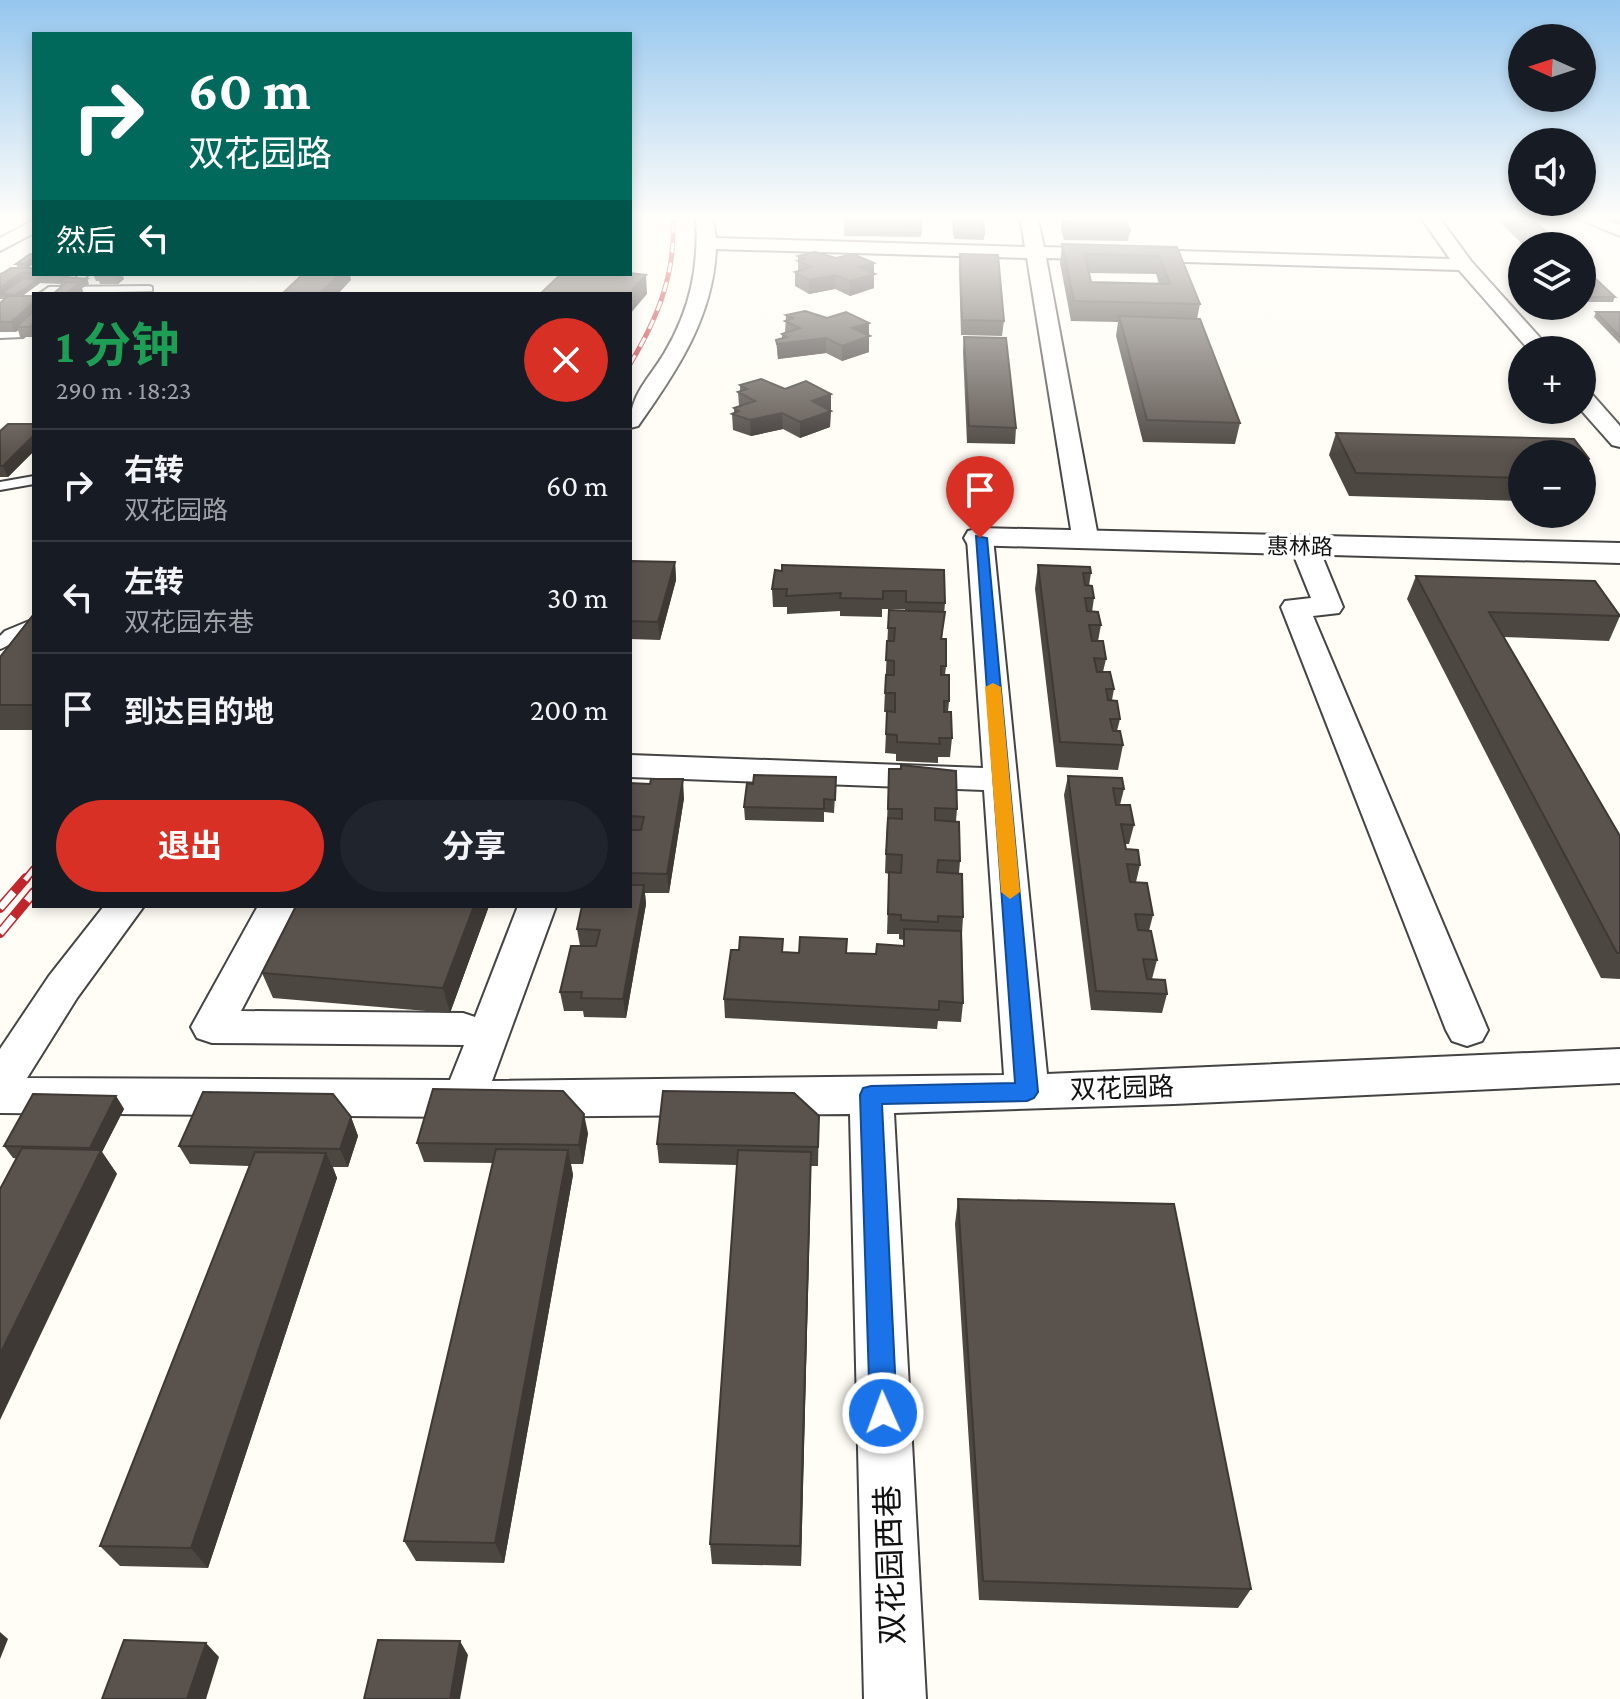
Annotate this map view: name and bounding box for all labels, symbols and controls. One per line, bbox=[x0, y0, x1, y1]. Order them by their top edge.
north arrow bbox=[1508, 24, 1596, 112]
map controls bbox=[1508, 24, 1596, 528]
text: 60 m bbox=[188, 59, 311, 121]
icon: right bbox=[56, 64, 160, 168]
button: sound bbox=[1508, 128, 1596, 216]
text: 双花园路 bbox=[188, 134, 332, 174]
icon: left bbox=[132, 216, 176, 260]
text: 然后 bbox=[56, 224, 116, 257]
button: layers bbox=[1508, 232, 1596, 320]
button: close bbox=[524, 318, 608, 402]
text: 1 分钟 bbox=[56, 319, 179, 372]
button: + bbox=[1508, 336, 1596, 424]
text: 290 m · 18:23 bbox=[56, 376, 191, 405]
button: − bbox=[1508, 440, 1596, 528]
text: 右转 bbox=[124, 453, 184, 486]
pin bbox=[946, 456, 1014, 538]
icon: right bbox=[56, 463, 100, 507]
icon: arrive bbox=[958, 468, 1002, 512]
text: 60 m bbox=[546, 469, 608, 502]
text: 双花园路 bbox=[124, 496, 228, 525]
street label: 惠林路 bbox=[1267, 533, 1333, 560]
text: 左转 bbox=[124, 565, 184, 598]
icon: left bbox=[56, 575, 100, 619]
text: 30 m bbox=[547, 581, 608, 614]
text: 双花园东巷 bbox=[124, 608, 254, 637]
icon: arrive bbox=[56, 687, 100, 731]
text: 200 m bbox=[530, 693, 608, 726]
text: 到达目的地 bbox=[124, 695, 274, 728]
button: 退出 bbox=[56, 800, 324, 892]
button: 分享 bbox=[340, 800, 608, 892]
street label: 双花园路 bbox=[1070, 1072, 1174, 1105]
position arrow bbox=[841, 1371, 925, 1455]
street label: 双花园西巷 bbox=[869, 1484, 911, 1646]

